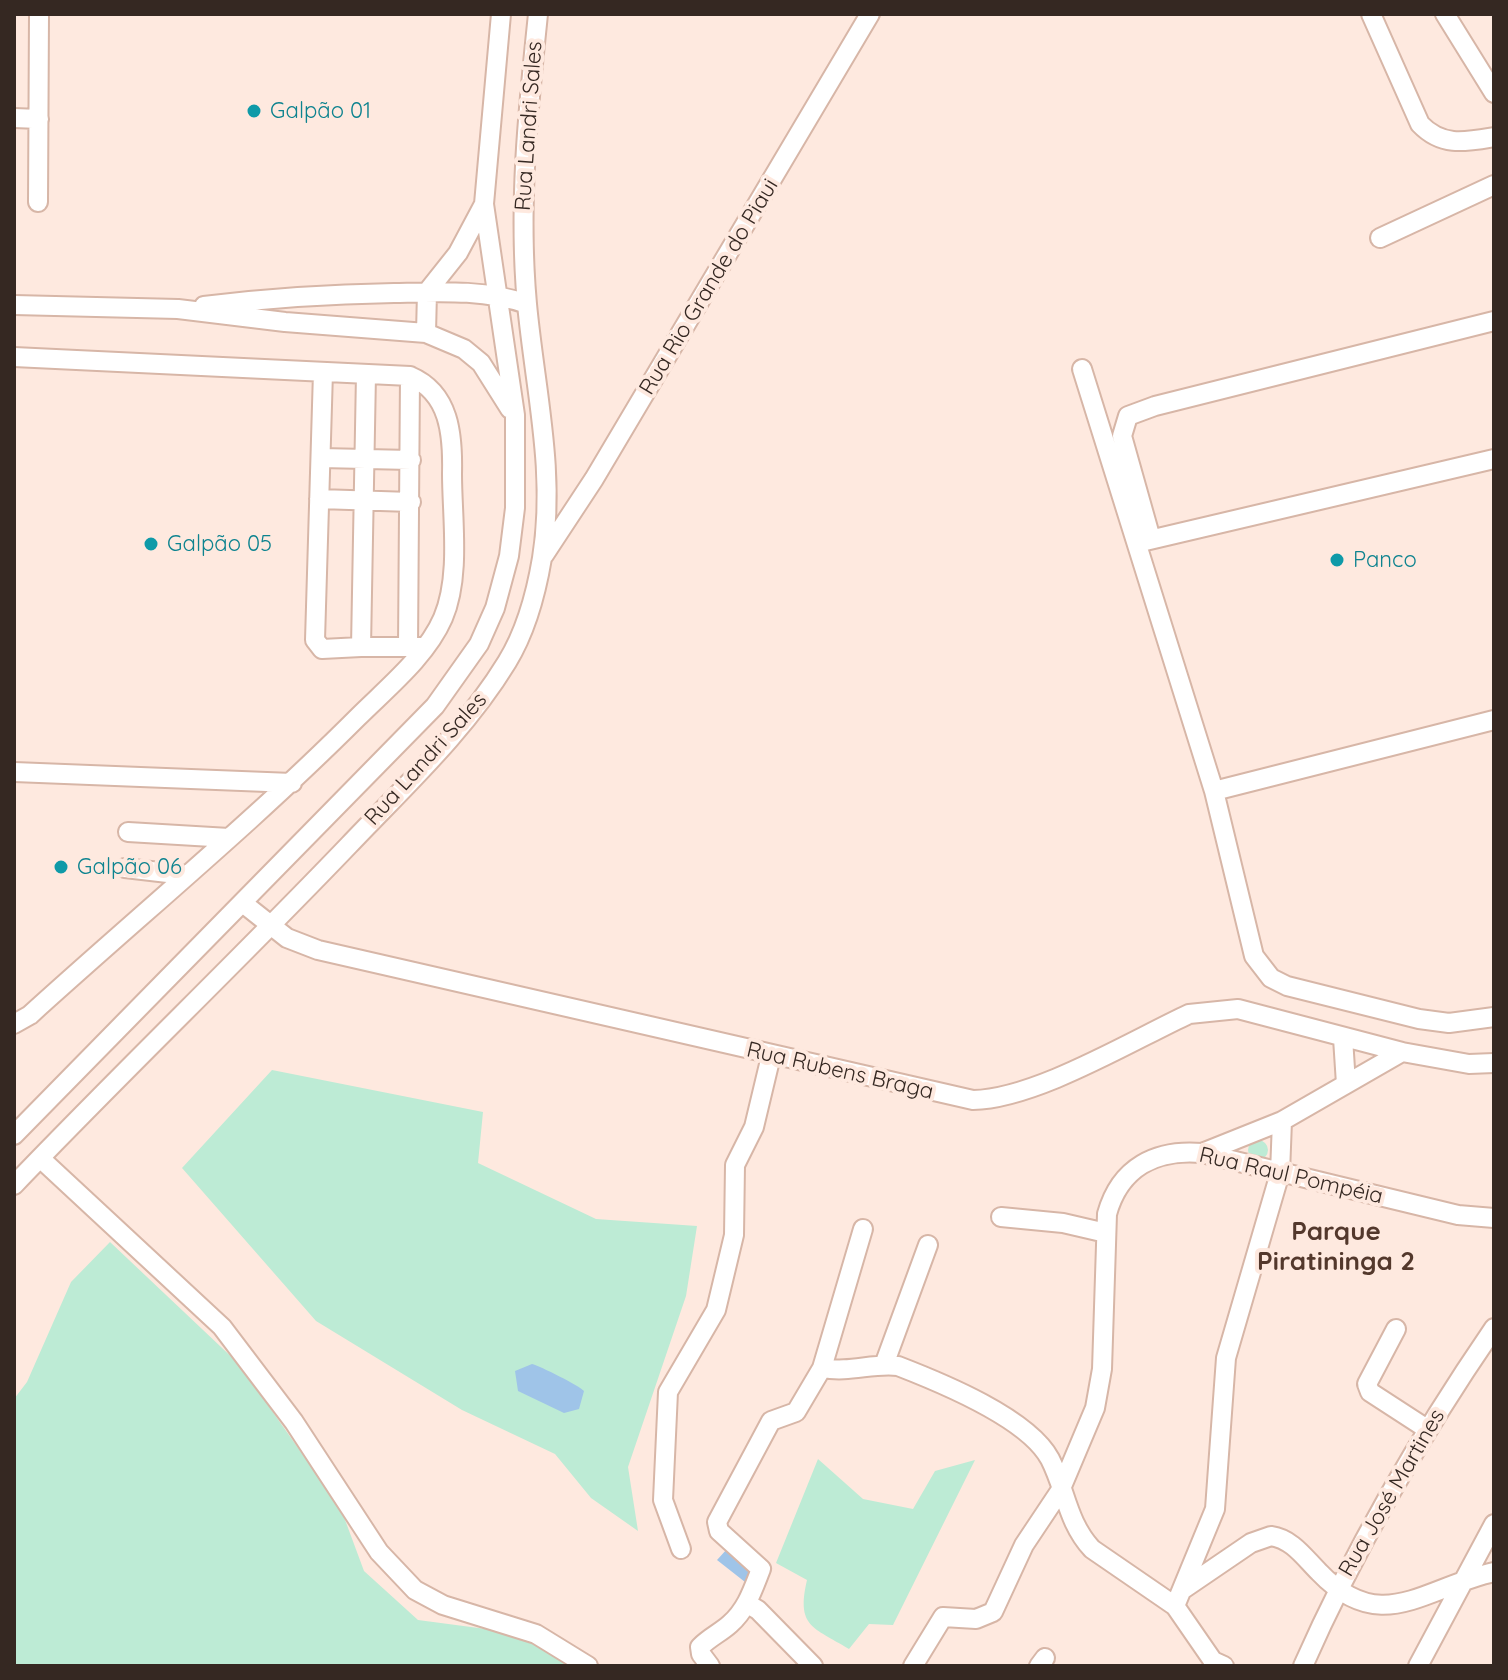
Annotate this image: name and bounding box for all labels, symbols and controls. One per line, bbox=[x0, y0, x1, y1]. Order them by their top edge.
street label: Rua Landri Sales bbox=[510, 40, 548, 212]
place label: Galpão 01 bbox=[270, 98, 371, 124]
marker: Galpão 01 bbox=[245, 102, 263, 120]
street label: Rua Rio Grande do Piaui bbox=[634, 174, 784, 400]
place label: Galpão 05 bbox=[167, 531, 272, 557]
marker: Galpão 05 bbox=[142, 535, 160, 553]
place label: Panco bbox=[1353, 547, 1417, 573]
marker: Panco bbox=[1328, 551, 1346, 569]
street label: Rua Landri Sales bbox=[359, 687, 493, 831]
place label: Galpão 06 bbox=[77, 854, 182, 880]
marker: Galpão 06 bbox=[52, 858, 70, 876]
street label: Rua Rubens Braga bbox=[744, 1037, 936, 1105]
street label: Rua Raul Pompéia bbox=[1196, 1142, 1386, 1210]
district label: Parque Piratininga 2 bbox=[1257, 1216, 1415, 1278]
street label: Rua José Martines bbox=[1333, 1405, 1451, 1581]

